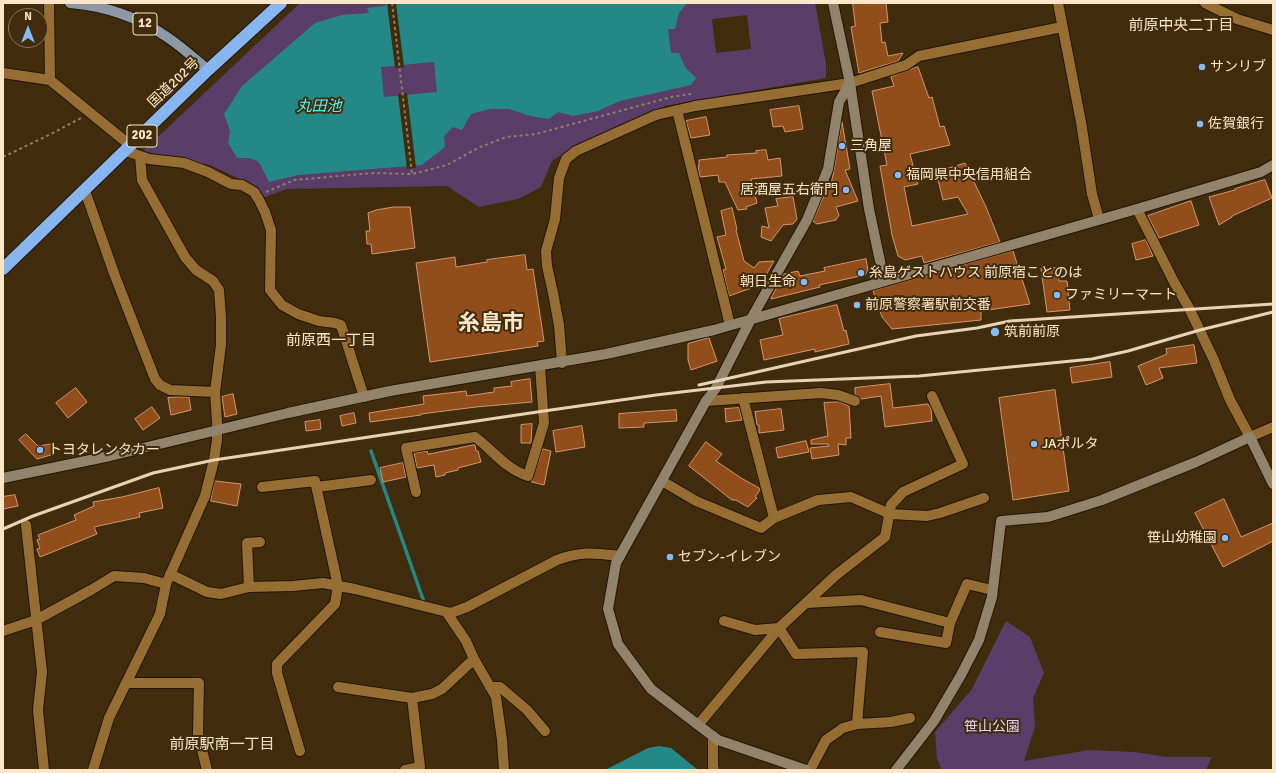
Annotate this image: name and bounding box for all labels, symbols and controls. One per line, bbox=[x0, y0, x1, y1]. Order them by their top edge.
north arrow bbox=[8, 8, 48, 48]
text: N bbox=[24, 10, 32, 23]
road number: 12 bbox=[133, 13, 157, 35]
district label: 前原中央二丁目 bbox=[1129, 17, 1233, 35]
street label: 国道202号 bbox=[145, 54, 203, 112]
place label: サンリブ bbox=[1210, 59, 1266, 75]
marker: サンリブ bbox=[1197, 62, 1207, 72]
water label: 丸田池 bbox=[297, 98, 341, 116]
place label: 佐賀銀行 bbox=[1208, 116, 1264, 132]
marker: 佐賀銀行 bbox=[1195, 119, 1205, 129]
road number: 202 bbox=[127, 125, 157, 147]
place label: 三角屋 bbox=[850, 138, 892, 154]
marker: 三角屋 bbox=[837, 141, 847, 151]
place label: 福岡県中央信用組合 bbox=[906, 167, 1032, 183]
marker: 福岡県中央信用組合 bbox=[893, 170, 903, 180]
place label: 居酒屋五右衛門 bbox=[740, 182, 838, 198]
marker: 居酒屋五右衛門 bbox=[841, 185, 851, 195]
place label: 糸島ゲストハウス 前原宿ことのは bbox=[869, 265, 1082, 281]
marker: 糸島ゲストハウス 前原宿ことのは bbox=[856, 268, 866, 278]
place label: 朝日生命 bbox=[740, 274, 796, 290]
marker: 朝日生命 bbox=[799, 277, 809, 287]
place label: ファミリーマート bbox=[1065, 287, 1177, 303]
marker: ファミリーマート bbox=[1052, 290, 1062, 300]
place label: 前原警察署駅前交番 bbox=[865, 297, 991, 313]
marker: 前原警察署駅前交番 bbox=[852, 300, 862, 310]
district label: 糸島市 bbox=[458, 311, 524, 337]
place label: 筑前前原 bbox=[1004, 324, 1060, 340]
marker: 筑前前原 bbox=[989, 326, 1001, 338]
district label: 前原西一丁目 bbox=[286, 332, 376, 350]
place label: JAポルタ bbox=[1042, 436, 1099, 452]
marker: JAポルタ bbox=[1029, 439, 1039, 449]
place label: トヨタレンタカー bbox=[48, 442, 160, 458]
marker: トヨタレンタカー bbox=[35, 445, 45, 455]
place label: 笹山幼稚園 bbox=[1147, 530, 1217, 546]
marker: 笹山幼稚園 bbox=[1220, 533, 1230, 543]
place label: セブン-イレブン bbox=[678, 549, 781, 565]
marker: セブン-イレブン bbox=[665, 552, 675, 562]
park label: 笹山公園 bbox=[964, 719, 1020, 735]
district label: 前原駅南一丁目 bbox=[170, 736, 274, 754]

